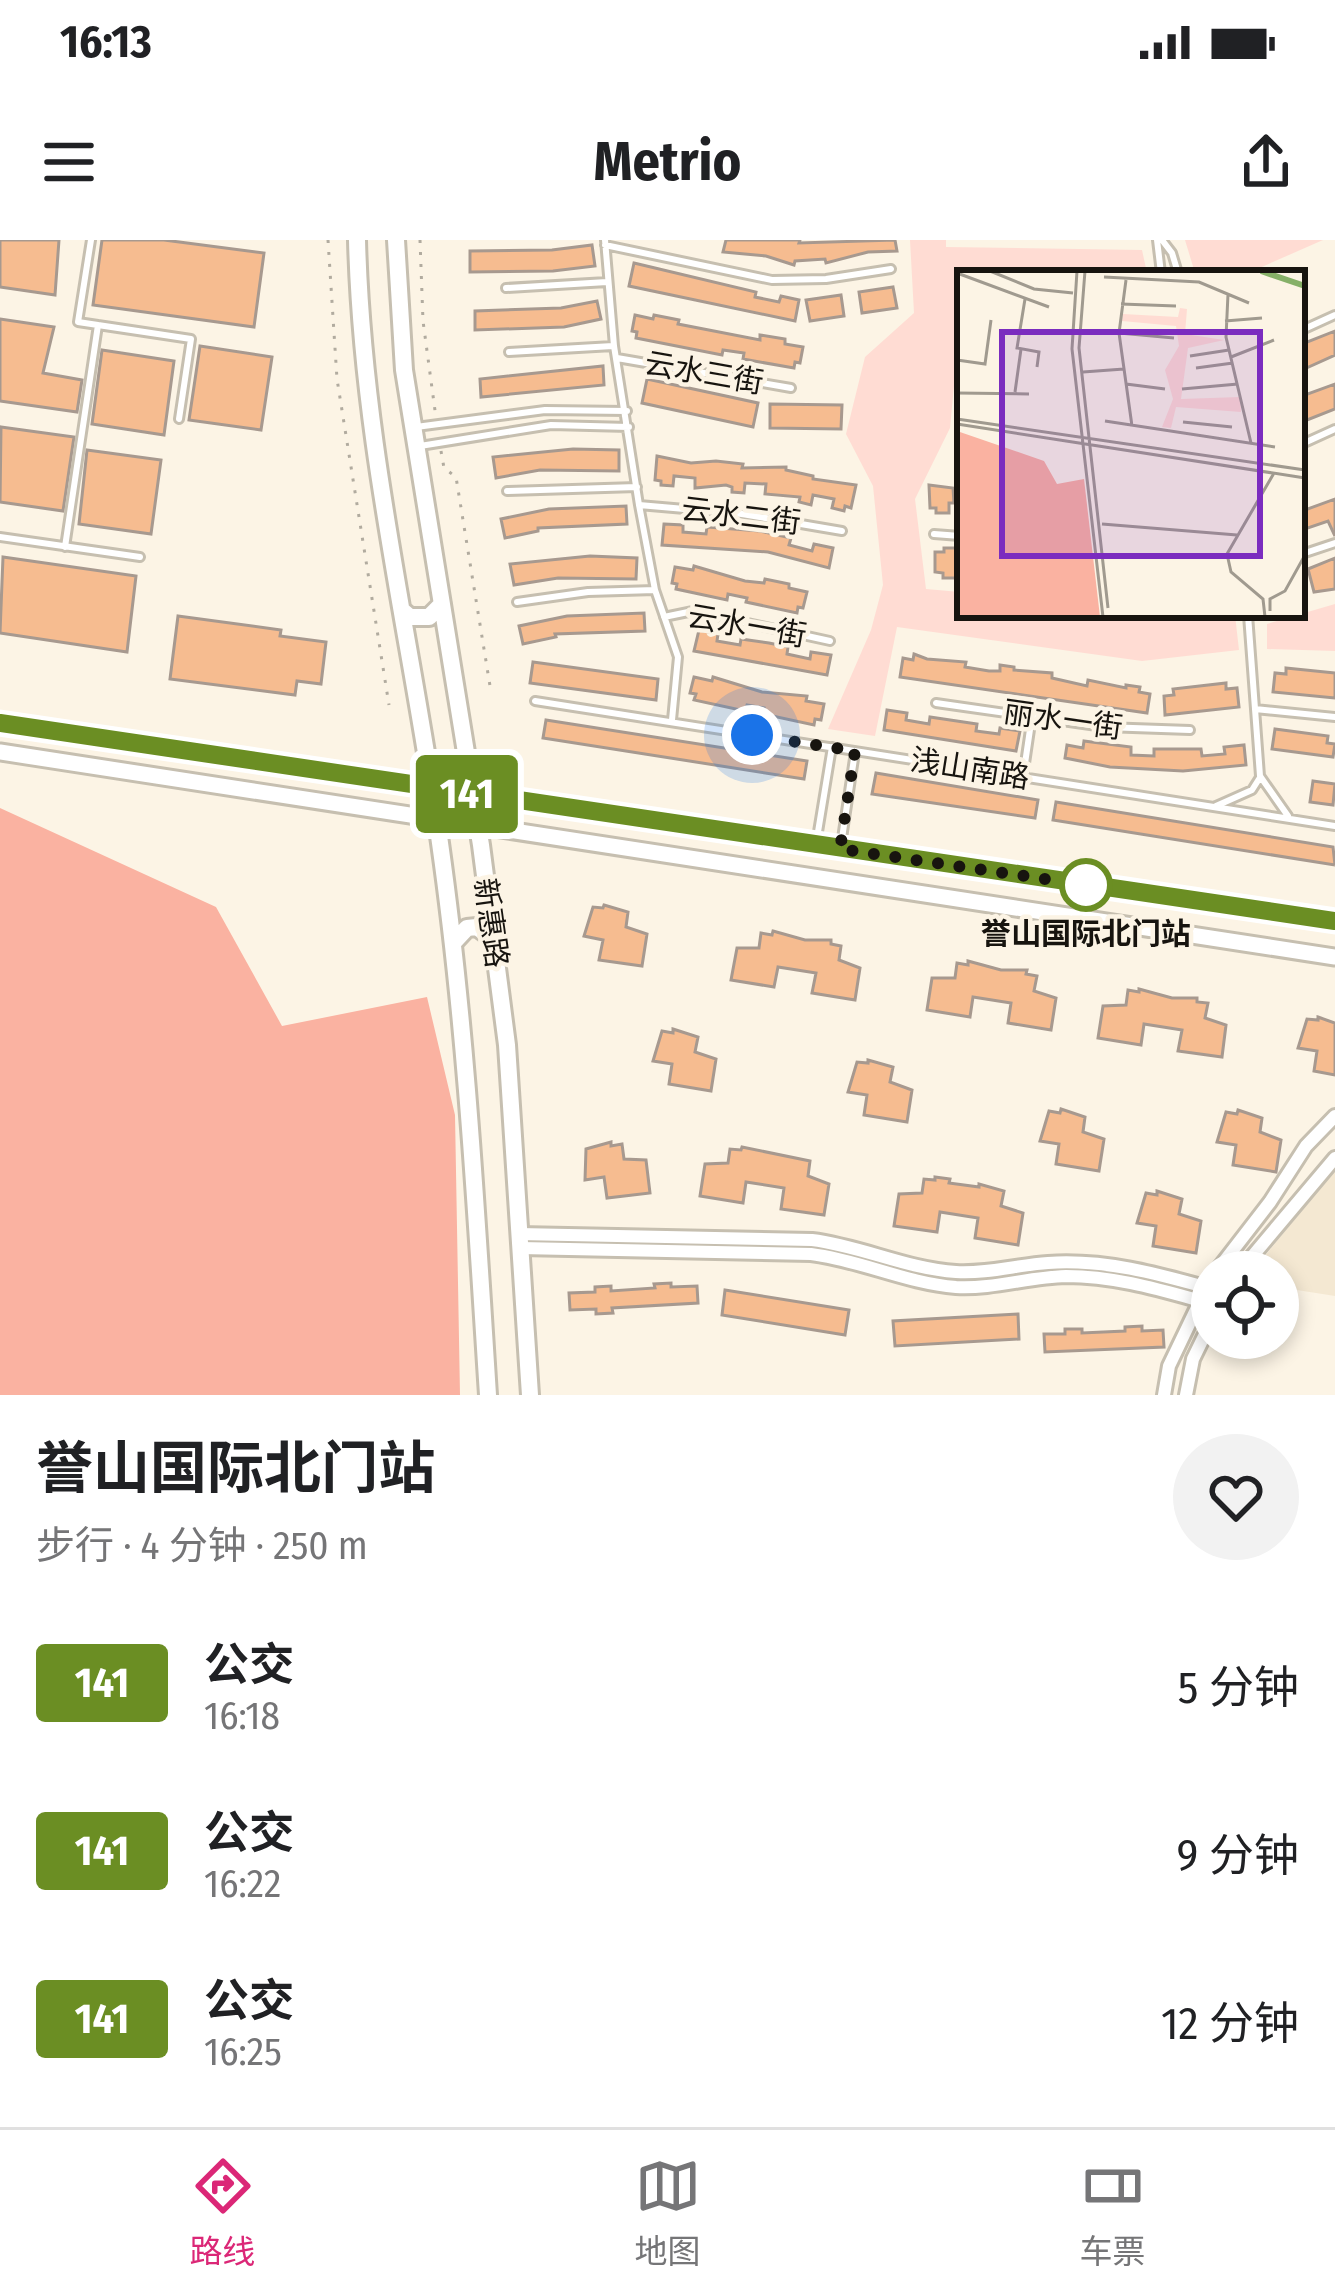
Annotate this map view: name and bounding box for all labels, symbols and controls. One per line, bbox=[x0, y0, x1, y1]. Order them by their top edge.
text: 16:13 bbox=[60, 15, 152, 69]
icon: menu bbox=[36, 129, 102, 195]
icon: share bbox=[1233, 129, 1299, 195]
text: Metrio bbox=[594, 130, 741, 194]
inset map bbox=[957, 270, 1305, 618]
street label: 云水三街 bbox=[642, 345, 766, 401]
street label: 云水二街 bbox=[679, 491, 803, 541]
street label: 云水一街 bbox=[685, 598, 809, 654]
street label: 丽水一街 bbox=[1001, 694, 1125, 746]
your location bbox=[722, 705, 782, 765]
street label: 浅山南路 bbox=[908, 742, 1032, 796]
line badge: 141 bbox=[398, 755, 536, 833]
text: 141 bbox=[440, 769, 494, 819]
marker: 誉山国际北门站 bbox=[1061, 860, 1111, 910]
street label: 新惠路 bbox=[467, 876, 515, 970]
place label: 誉山国际北门站 bbox=[981, 916, 1191, 952]
map controls bbox=[1191, 1251, 1299, 1359]
button: locate bbox=[1191, 1251, 1299, 1359]
button: heart bbox=[1173, 1434, 1299, 1560]
text: 誉山国际北门站 bbox=[36, 1435, 435, 1503]
text: 步行 · 4 分钟 · 250 m bbox=[36, 1523, 368, 1569]
text: 公交 bbox=[204, 1638, 294, 1692]
text: 141 bbox=[75, 1658, 129, 1708]
text: 5 分钟 bbox=[1178, 1661, 1299, 1715]
text: 16:18 bbox=[204, 1693, 280, 1739]
text: 公交 bbox=[204, 1806, 294, 1860]
text: 141 bbox=[75, 1826, 129, 1876]
text: 9 分钟 bbox=[1177, 1829, 1299, 1883]
text: 16:22 bbox=[204, 1861, 281, 1907]
text: 公交 bbox=[204, 1974, 294, 2028]
text: 141 bbox=[75, 1994, 129, 2044]
text: 12 分钟 bbox=[1161, 1997, 1299, 2051]
text: 16:25 bbox=[204, 2029, 282, 2075]
tab: 路线 bbox=[190, 2153, 256, 2273]
tab: 地图 bbox=[635, 2153, 701, 2273]
tab: 车票 bbox=[1080, 2153, 1146, 2273]

